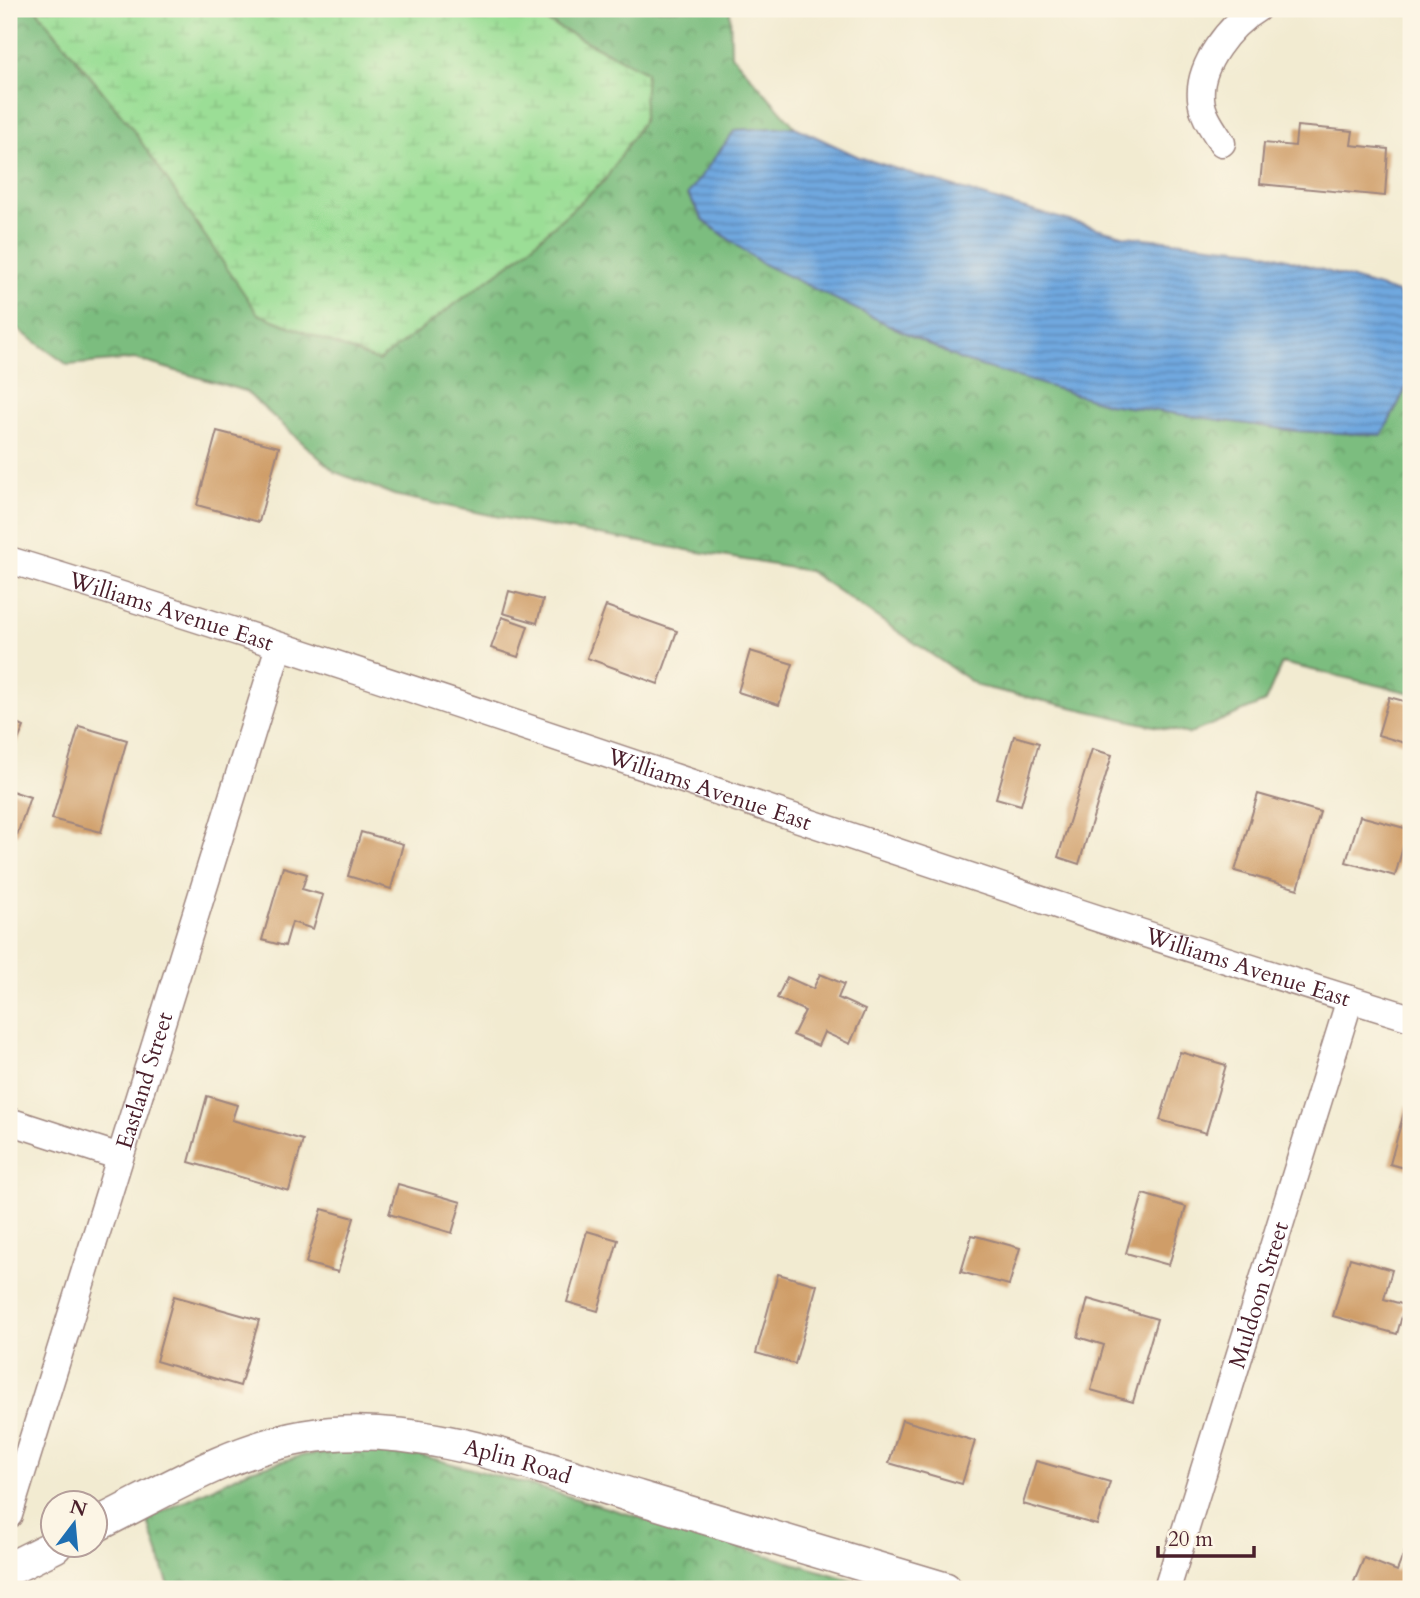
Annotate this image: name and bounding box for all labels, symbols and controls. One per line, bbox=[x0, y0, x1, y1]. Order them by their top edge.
street label: Williams Avenue East bbox=[64, 564, 278, 658]
street label: Williams Avenue East bbox=[603, 740, 816, 838]
street label: Williams Avenue East bbox=[1141, 919, 1354, 1014]
street label: Eastland Street bbox=[108, 1008, 180, 1153]
street label: Muldoon Street bbox=[1221, 1218, 1296, 1372]
street label: Aplin Road bbox=[461, 1431, 576, 1491]
north arrow bbox=[38, 1490, 108, 1560]
text: N bbox=[67, 1494, 90, 1524]
scale bar bbox=[1158, 1514, 1254, 1558]
text: 20 m bbox=[1168, 1525, 1213, 1554]

